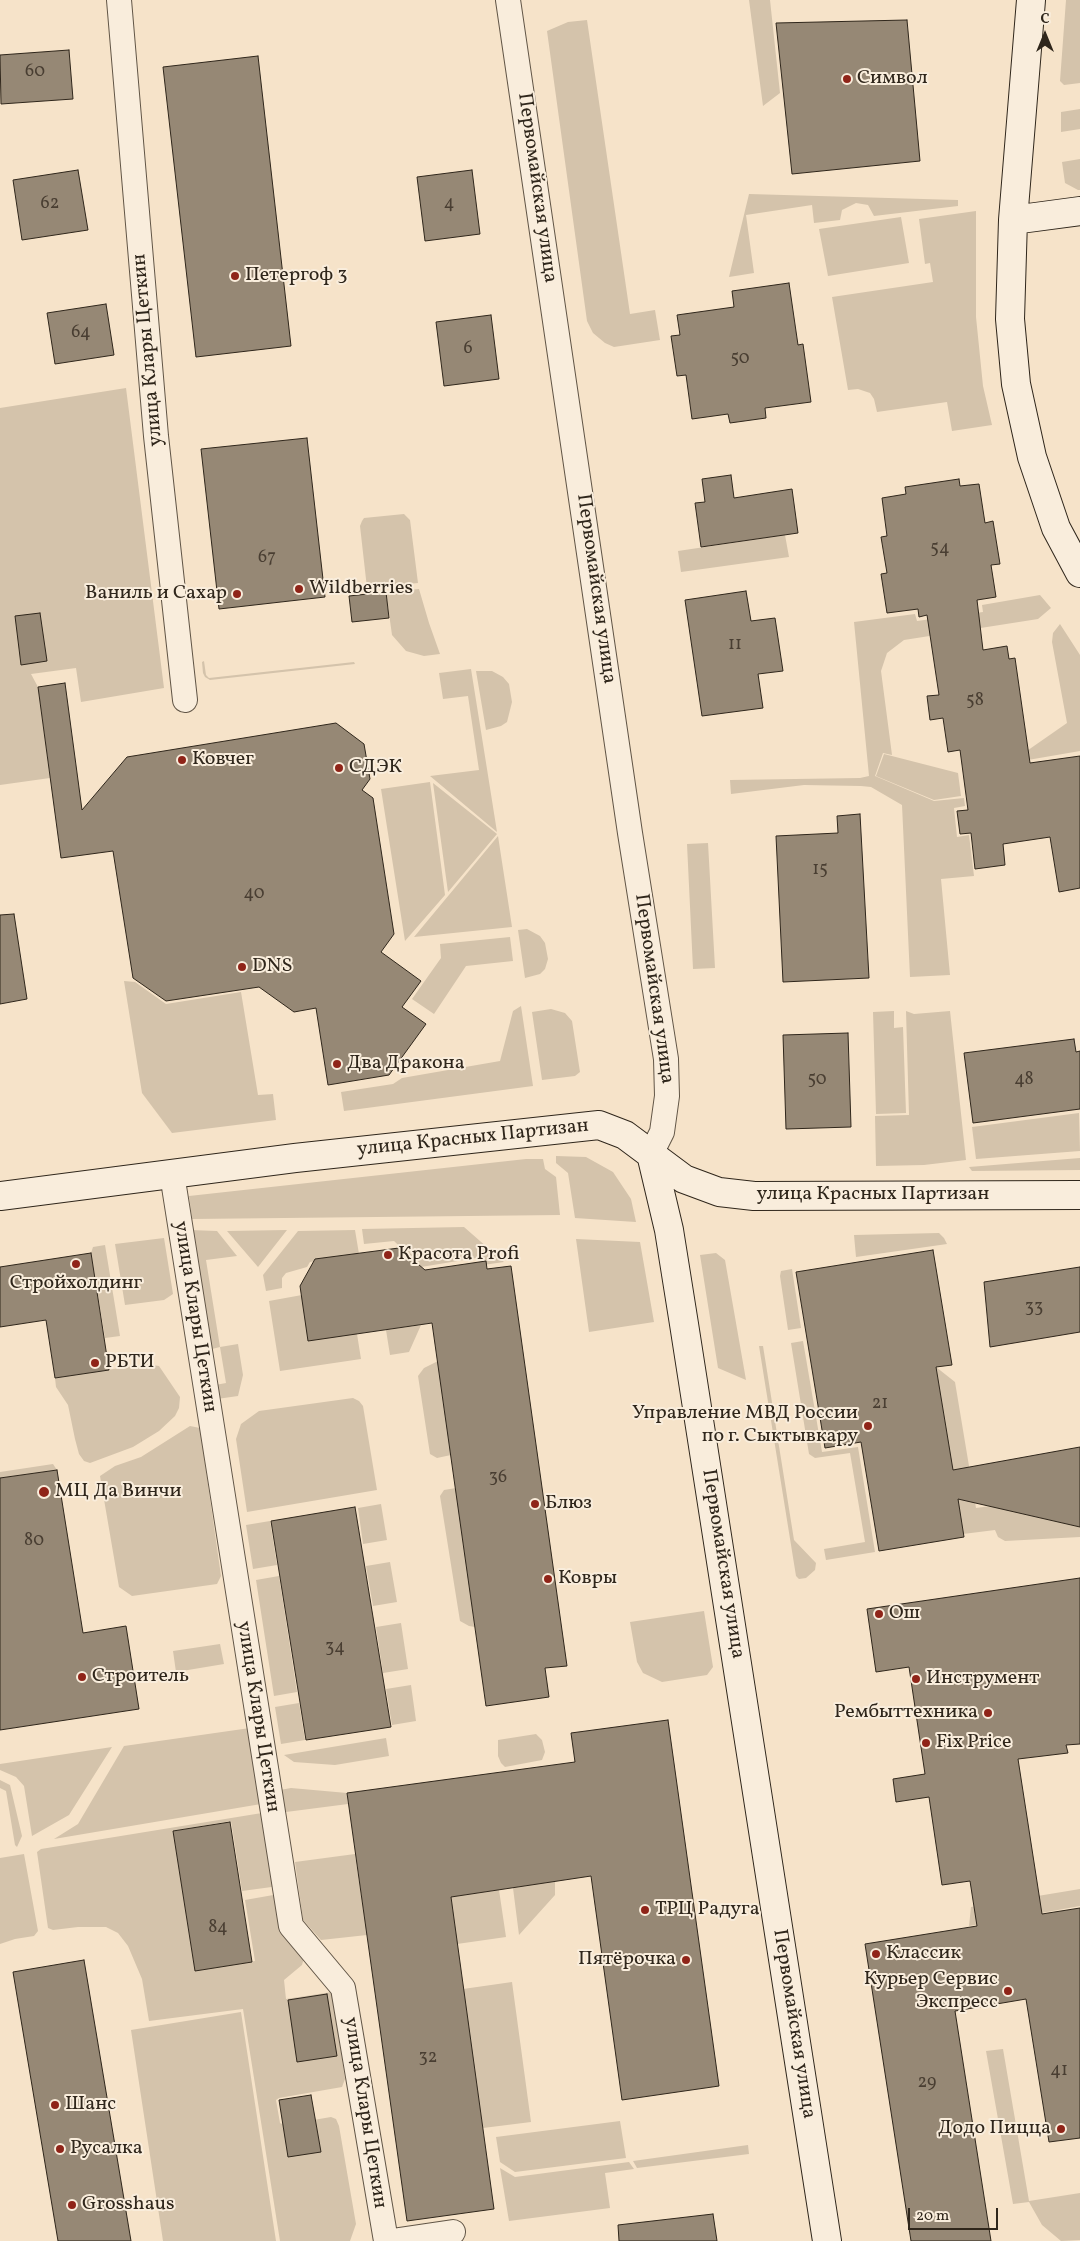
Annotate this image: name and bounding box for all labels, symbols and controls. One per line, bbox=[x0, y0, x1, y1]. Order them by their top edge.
north arrow bbox=[1020, 10, 1070, 60]
text: С bbox=[1040, 10, 1050, 29]
house number: 60 bbox=[25, 62, 45, 84]
place label: Символ bbox=[857, 67, 928, 91]
marker: Символ bbox=[841, 73, 853, 85]
street label: Первомайская улица bbox=[511, 91, 561, 285]
house number: 62 bbox=[41, 194, 59, 216]
house number: 4 bbox=[444, 194, 454, 216]
street label: улица Клары Цеткин bbox=[129, 253, 169, 447]
place label: Петергоф 3 bbox=[245, 264, 348, 288]
marker: Петергоф 3 bbox=[229, 270, 241, 282]
house number: 64 bbox=[71, 323, 91, 345]
house number: 6 bbox=[463, 339, 473, 361]
house number: 50 bbox=[730, 349, 750, 371]
street label: Первомайская улица bbox=[570, 492, 620, 686]
house number: 54 bbox=[930, 539, 950, 561]
house number: 67 bbox=[258, 548, 276, 570]
place label: Wildberries bbox=[309, 577, 413, 601]
place label: Ваниль и Сахар bbox=[85, 582, 227, 606]
marker: Wildberries bbox=[293, 583, 305, 595]
marker: Ваниль и Сахар bbox=[231, 588, 243, 600]
house number: 11 bbox=[728, 635, 742, 657]
house number: 58 bbox=[966, 691, 984, 713]
place label: Ковчег bbox=[192, 748, 254, 772]
marker: Ковчег bbox=[176, 754, 188, 766]
place label: СДЭК bbox=[349, 756, 402, 780]
marker: СДЭК bbox=[333, 762, 345, 774]
house number: 15 bbox=[812, 860, 828, 882]
house number: 40 bbox=[243, 884, 265, 906]
street label: Первомайская улица bbox=[628, 892, 678, 1086]
place label: DNS bbox=[252, 955, 292, 979]
marker: DNS bbox=[236, 961, 248, 973]
place label: Два Дракона bbox=[347, 1052, 465, 1076]
marker: Два Дракона bbox=[331, 1058, 343, 1070]
house number: 50 bbox=[807, 1070, 827, 1092]
house number: 48 bbox=[1014, 1070, 1034, 1092]
street label: улица Красных Партизан bbox=[356, 1115, 590, 1163]
street label: улица Красных Партизан bbox=[757, 1183, 989, 1207]
street label: улица Клары Цеткин bbox=[167, 1220, 221, 1414]
place label: Красота Profi bbox=[398, 1243, 520, 1267]
marker: Красота Profi bbox=[382, 1249, 394, 1261]
marker: Стройхолдинг bbox=[70, 1258, 82, 1270]
place label: Стройхолдинг bbox=[10, 1272, 142, 1296]
house number: 33 bbox=[1025, 1298, 1043, 1320]
place label: РБТИ bbox=[105, 1351, 155, 1375]
marker: РБТИ bbox=[89, 1357, 101, 1369]
house number: 21 bbox=[872, 1394, 888, 1416]
place label: Управление МВД России по г. Сыктывкару bbox=[632, 1402, 858, 1449]
marker: Управление МВД России по г. Сыктывкару bbox=[862, 1420, 874, 1432]
street label: Первомайская улица bbox=[695, 1467, 749, 1661]
house number: 36 bbox=[489, 1468, 507, 1490]
place label: МЦ Да Винчи bbox=[55, 1480, 182, 1504]
marker: МЦ Да Винчи bbox=[37, 1485, 51, 1499]
place label: Блюз bbox=[545, 1492, 592, 1516]
marker: Блюз bbox=[529, 1498, 541, 1510]
house number: 80 bbox=[24, 1531, 44, 1553]
place label: Ковры bbox=[558, 1567, 617, 1591]
marker: Ковры bbox=[542, 1573, 554, 1585]
place label: Ош bbox=[889, 1602, 920, 1626]
marker: Ош bbox=[873, 1608, 885, 1620]
street label: улица Клары Цеткин bbox=[230, 1620, 284, 1814]
house number: 34 bbox=[325, 1638, 345, 1660]
place label: Строитель bbox=[92, 1665, 189, 1689]
place label: Инструмент bbox=[926, 1667, 1039, 1691]
marker: Строитель bbox=[76, 1671, 88, 1683]
marker: Инструмент bbox=[910, 1673, 922, 1685]
place label: Рембыттехника bbox=[834, 1701, 978, 1725]
marker: Рембыттехника bbox=[982, 1707, 994, 1719]
place label: Fix Price bbox=[936, 1731, 1011, 1755]
marker: Fix Price bbox=[920, 1737, 932, 1749]
place label: ТРЦ Радуга bbox=[655, 1898, 760, 1922]
marker: ТРЦ Радуга bbox=[639, 1904, 651, 1916]
house number: 84 bbox=[208, 1918, 228, 1940]
street label: Первомайская улица bbox=[766, 1927, 820, 2121]
place label: Классик bbox=[886, 1942, 961, 1966]
place label: Пятёрочка bbox=[578, 1948, 676, 1972]
marker: Классик bbox=[870, 1948, 882, 1960]
marker: Пятёрочка bbox=[680, 1954, 692, 1966]
place label: Курьер Сервис Экспресс bbox=[864, 1968, 998, 2015]
marker: Курьер Сервис Экспресс bbox=[1002, 1985, 1014, 1997]
street label: улица Клары Цеткин bbox=[337, 2016, 391, 2210]
house number: 32 bbox=[419, 2048, 437, 2070]
house number: 41 bbox=[1050, 2061, 1068, 2083]
house number: 29 bbox=[918, 2073, 936, 2095]
place label: Шанс bbox=[65, 2093, 116, 2117]
marker: Шанс bbox=[49, 2099, 61, 2111]
place label: Додо Пицца bbox=[938, 2117, 1051, 2141]
marker: Додо Пицца bbox=[1055, 2123, 1067, 2135]
place label: Русалка bbox=[70, 2137, 143, 2161]
marker: Русалка bbox=[54, 2143, 66, 2155]
place label: Grosshaus bbox=[82, 2193, 174, 2217]
scale bar bbox=[910, 2198, 1000, 2230]
marker: Grosshaus bbox=[66, 2199, 78, 2211]
text: 20 m bbox=[916, 2206, 949, 2227]

